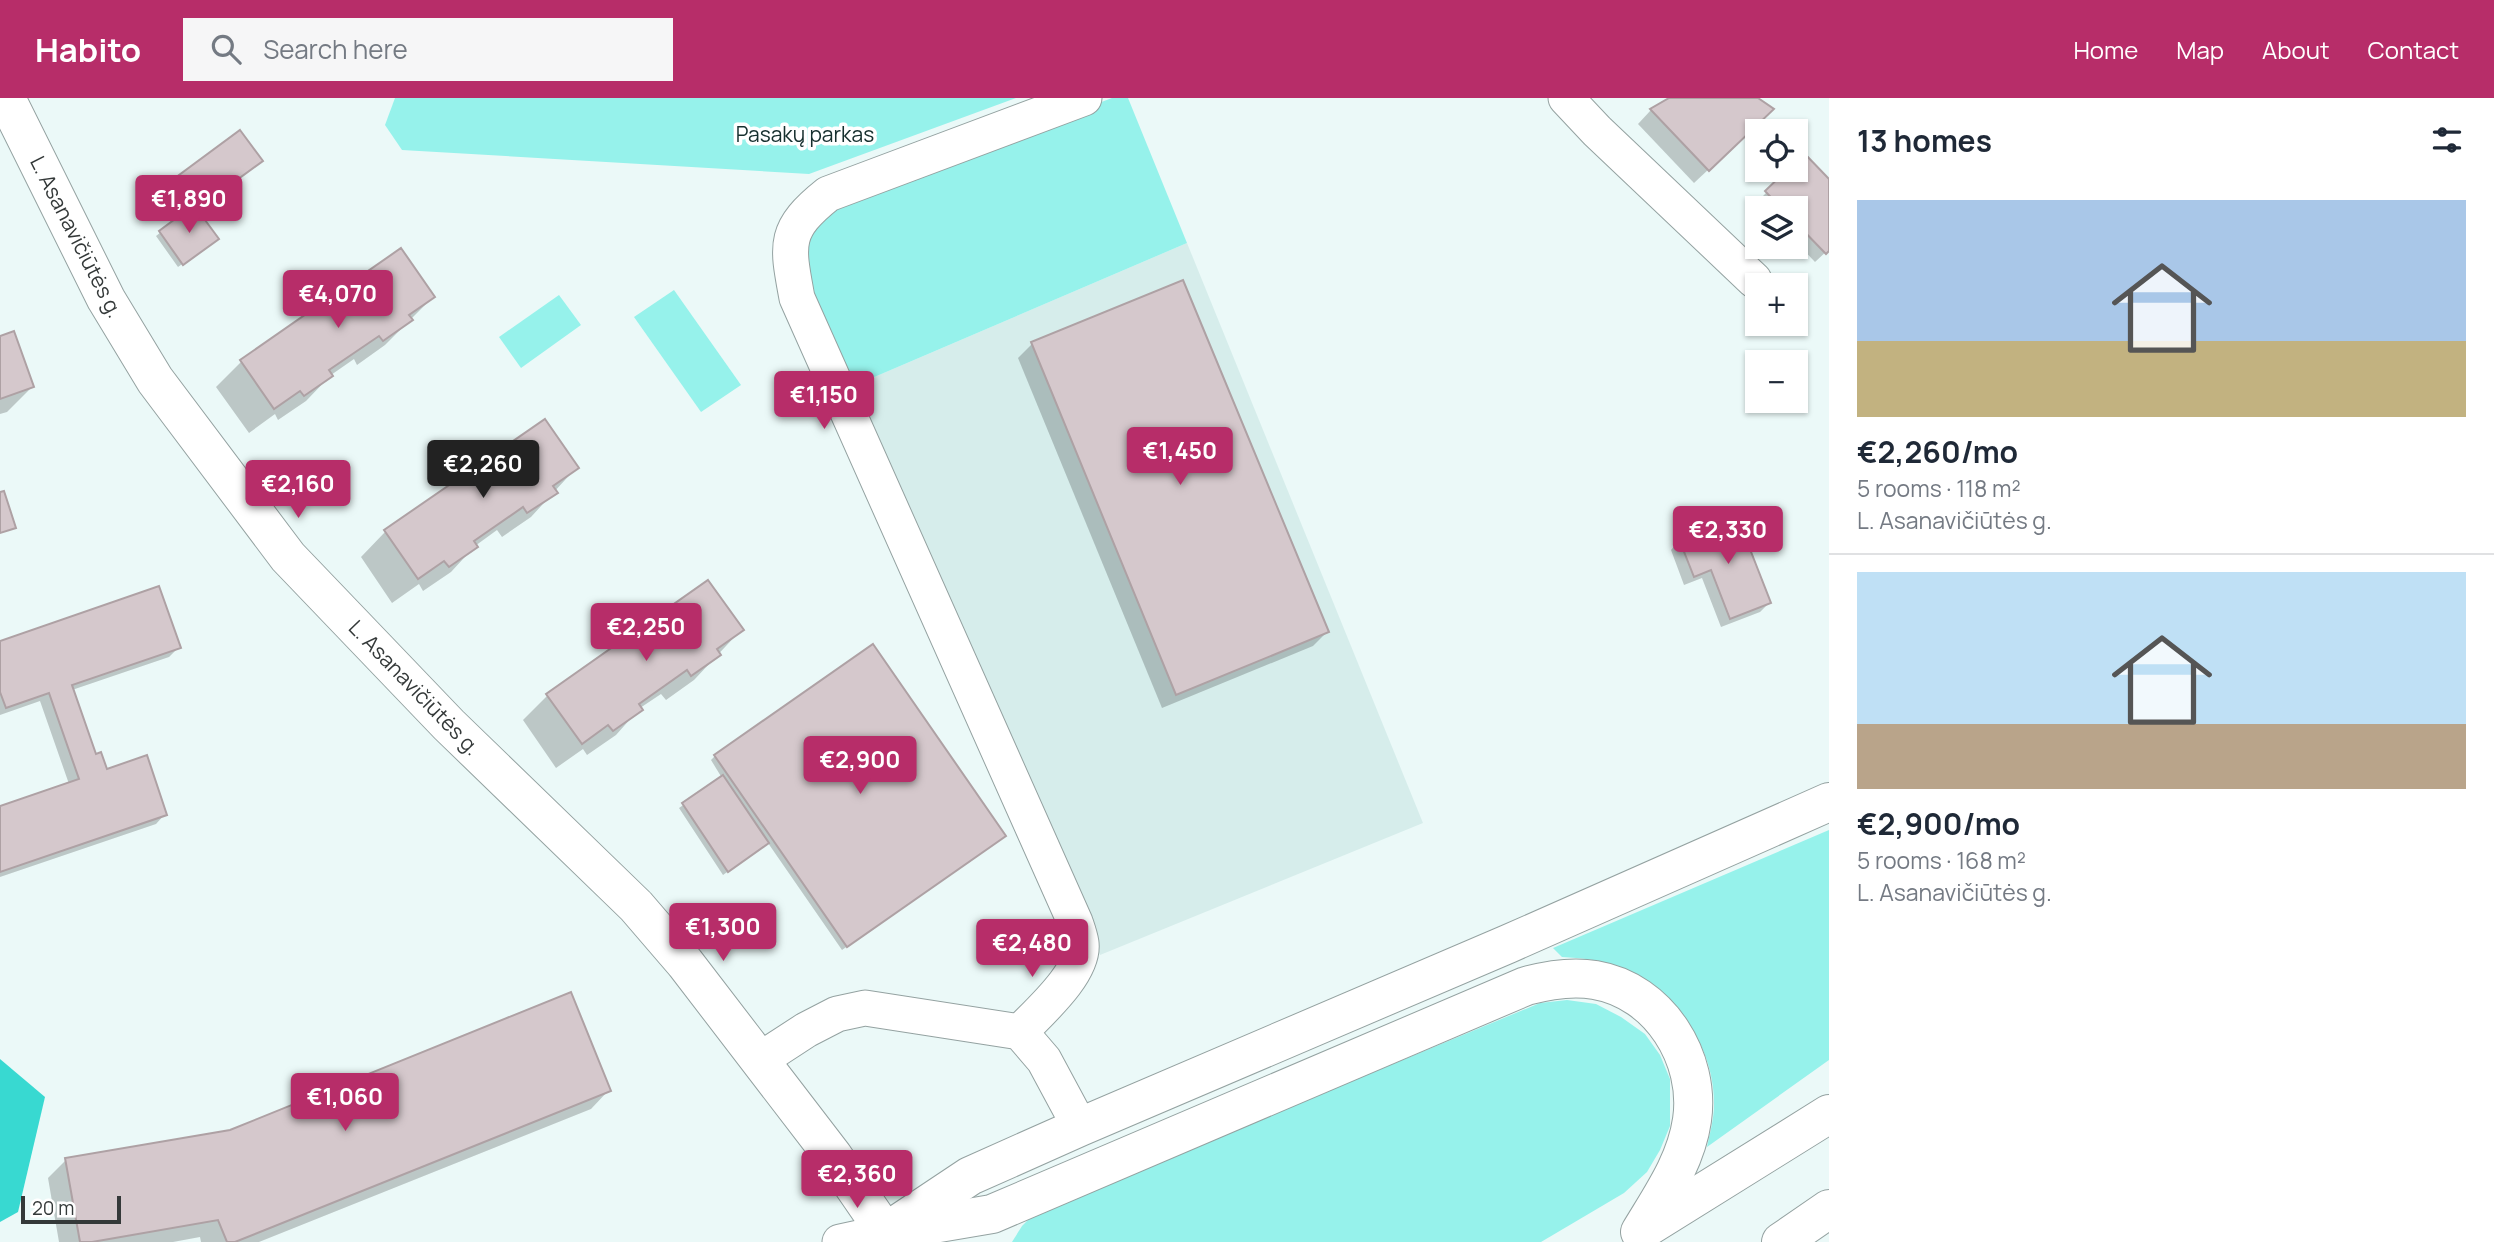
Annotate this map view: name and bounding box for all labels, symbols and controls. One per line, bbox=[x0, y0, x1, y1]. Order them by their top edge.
search box bbox=[183, 18, 673, 81]
text: Habito bbox=[35, 27, 141, 72]
icon: search bbox=[207, 30, 245, 68]
text: Search here bbox=[263, 31, 408, 67]
text: Home bbox=[2073, 33, 2138, 66]
text: Map bbox=[2176, 33, 2224, 66]
text: About bbox=[2262, 33, 2330, 66]
text: Contact bbox=[2368, 33, 2459, 66]
map controls bbox=[1745, 119, 1808, 413]
button: locate bbox=[1745, 119, 1808, 182]
park label: Pasakų parkas bbox=[736, 120, 874, 148]
text: 13 homes bbox=[1857, 120, 1992, 161]
icon: filters bbox=[2428, 121, 2466, 159]
street label: L. Asanavičiūtės g. bbox=[24, 151, 130, 322]
pin: €1,890 bbox=[132, 176, 246, 235]
text: €1,890 bbox=[151, 182, 227, 214]
button: layers bbox=[1745, 196, 1808, 259]
icon: home bbox=[2099, 245, 2225, 371]
pin: €4,070 bbox=[281, 271, 395, 330]
button: + bbox=[1745, 273, 1808, 336]
text: €4,070 bbox=[299, 277, 377, 309]
button: − bbox=[1745, 350, 1808, 413]
pin: €1,150 bbox=[767, 372, 881, 431]
text: €1,150 bbox=[790, 378, 858, 410]
pin: €1,450 bbox=[1123, 428, 1237, 487]
text: €2,260/mo bbox=[1857, 431, 2018, 472]
text: €1,450 bbox=[1143, 434, 1217, 466]
pin: €2,260 bbox=[426, 440, 540, 500]
text: €2,260 bbox=[443, 447, 523, 479]
pin: €2,160 bbox=[241, 460, 355, 520]
text: €2,160 bbox=[261, 467, 335, 499]
text: 5 rooms · 118 m² bbox=[1857, 472, 2021, 504]
text: L. Asanavičiūtės g. bbox=[1857, 504, 2052, 536]
pin: €2,330 bbox=[1671, 506, 1785, 566]
text: €2,330 bbox=[1689, 513, 1767, 545]
pin: €2,250 bbox=[589, 603, 703, 663]
text: €2,250 bbox=[607, 610, 685, 642]
street label: L. Asanavičiūtės g. bbox=[343, 614, 487, 761]
icon: home bbox=[2099, 617, 2225, 743]
pin: €2,900 bbox=[803, 736, 917, 796]
text: €2,900 bbox=[820, 743, 900, 775]
text: €2,900/mo bbox=[1857, 803, 2020, 844]
text: 5 rooms · 168 m² bbox=[1857, 844, 2026, 876]
text: L. Asanavičiūtės g. bbox=[1857, 876, 2052, 908]
pin: €1,300 bbox=[666, 904, 780, 963]
text: €1,300 bbox=[685, 910, 761, 942]
pin: €2,480 bbox=[975, 920, 1089, 979]
text: €2,480 bbox=[992, 926, 1072, 958]
pin: €1,060 bbox=[288, 1074, 402, 1133]
text: €1,060 bbox=[307, 1080, 383, 1112]
pin: €2,360 bbox=[800, 1150, 914, 1210]
text: €2,360 bbox=[817, 1157, 897, 1189]
scale bar bbox=[21, 1193, 121, 1225]
text: 20 m bbox=[32, 1195, 74, 1221]

